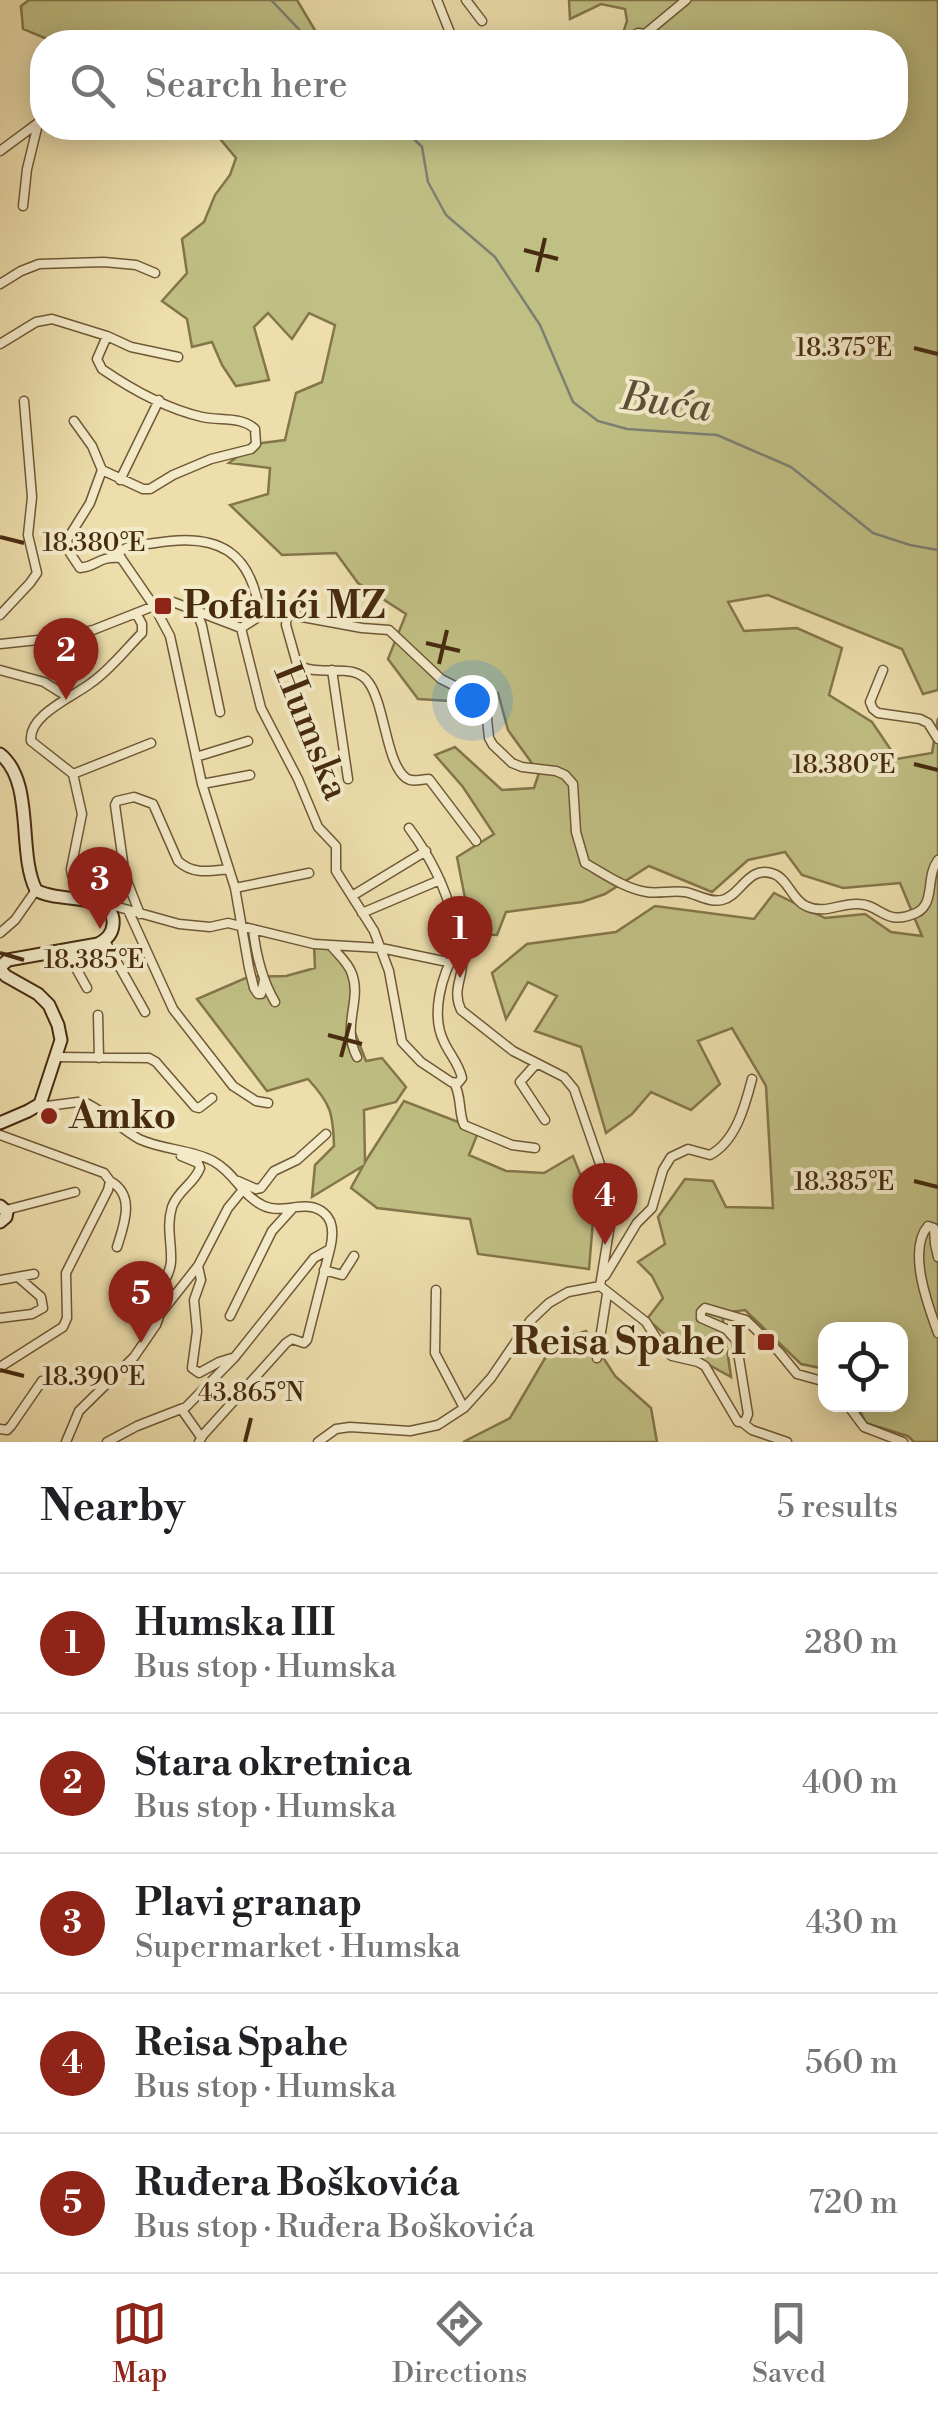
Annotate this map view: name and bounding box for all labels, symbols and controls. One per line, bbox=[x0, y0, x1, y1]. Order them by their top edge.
search box bbox=[30, 30, 908, 140]
icon: search bbox=[65, 58, 120, 113]
text: Search here bbox=[145, 62, 348, 109]
text: 18.375°E bbox=[796, 333, 892, 364]
water label: Buća bbox=[617, 372, 715, 434]
text: 18.380°E bbox=[42, 528, 146, 559]
place label: Pofalići MZ bbox=[183, 583, 385, 630]
marker: Pofalići MZ bbox=[152, 595, 174, 617]
pin: 2 bbox=[34, 618, 98, 700]
street label: Humska bbox=[263, 657, 360, 807]
your location bbox=[447, 675, 498, 726]
text: 18.380°E bbox=[792, 750, 896, 781]
pin: 3 bbox=[68, 846, 132, 929]
pin: 1 bbox=[428, 896, 492, 978]
text: 18.385°E bbox=[44, 945, 144, 976]
place label: Amko bbox=[68, 1093, 176, 1140]
marker: Amko bbox=[38, 1105, 60, 1127]
pin: 4 bbox=[572, 1162, 638, 1245]
text: 18.385°E bbox=[794, 1167, 894, 1198]
pin: 5 bbox=[108, 1260, 174, 1343]
place label: Reisa Spahe I bbox=[512, 1319, 746, 1366]
map controls bbox=[818, 1322, 908, 1412]
button: locate bbox=[818, 1322, 908, 1412]
marker: Reisa Spahe I bbox=[755, 1331, 777, 1353]
text: 18.390°E bbox=[42, 1362, 146, 1393]
text: 43.865°N bbox=[198, 1378, 305, 1409]
text: Nearby bbox=[40, 1481, 185, 1534]
text: 5 results bbox=[777, 1487, 898, 1527]
text: Humska III bbox=[135, 1600, 335, 1647]
text: 1 bbox=[65, 1623, 80, 1663]
text: 280 m bbox=[804, 1623, 898, 1663]
text: Bus stop · Humska bbox=[135, 1647, 396, 1687]
text: Stara okretnica bbox=[135, 1740, 412, 1787]
text: 2 bbox=[62, 1763, 83, 1803]
text: 400 m bbox=[802, 1763, 898, 1803]
text: Bus stop · Humska bbox=[135, 1787, 396, 1827]
text: Plavi granap bbox=[135, 1880, 362, 1927]
text: 3 bbox=[63, 1903, 82, 1943]
text: 430 m bbox=[805, 1903, 898, 1943]
text: Supermarket · Humska bbox=[135, 1927, 461, 1967]
text: Reisa Spahe bbox=[135, 2020, 348, 2067]
text: 4 bbox=[62, 2043, 83, 2083]
text: 560 m bbox=[805, 2043, 898, 2083]
text: Bus stop · Humska bbox=[135, 2067, 396, 2107]
text: Ruđera Boškovića bbox=[135, 2160, 459, 2207]
text: 5 bbox=[63, 2183, 82, 2223]
text: 720 m bbox=[808, 2183, 898, 2223]
text: Bus stop · Ruđera Boškovića bbox=[135, 2207, 535, 2247]
tab: Map bbox=[112, 2296, 167, 2391]
tab: Directions bbox=[392, 2296, 527, 2391]
tab: Saved bbox=[752, 2296, 826, 2391]

